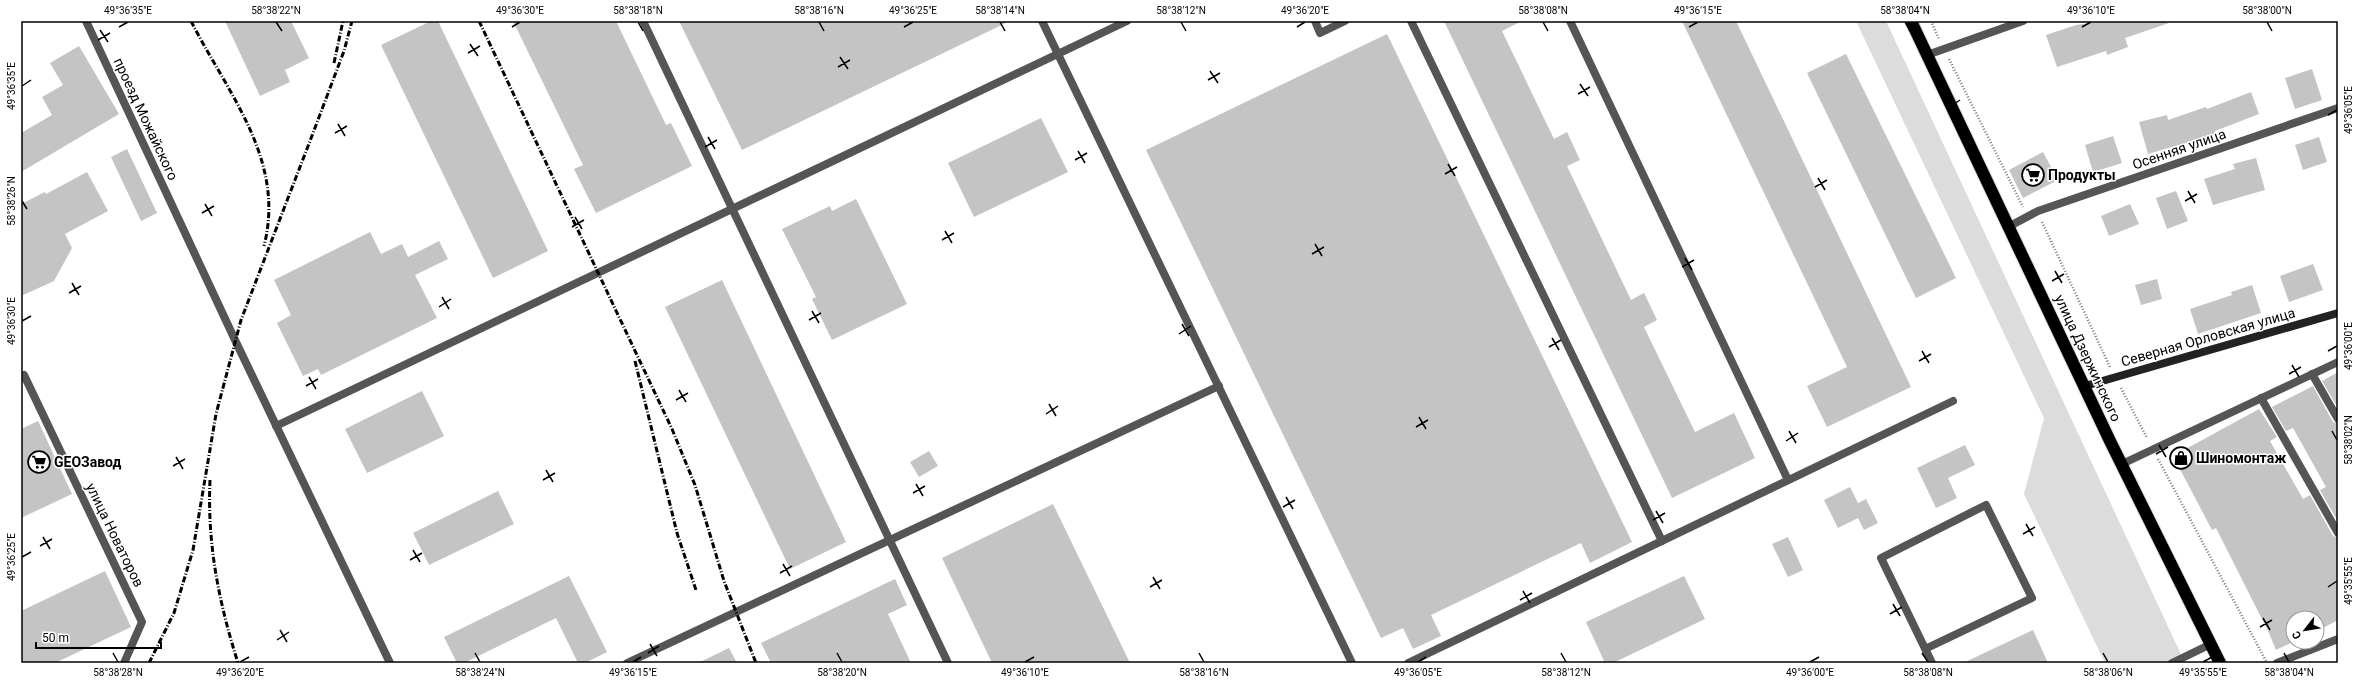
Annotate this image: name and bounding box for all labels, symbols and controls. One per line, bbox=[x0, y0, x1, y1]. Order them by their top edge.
text: 49°36'35"E bbox=[104, 5, 152, 16]
text: 58°38'22"N bbox=[251, 5, 301, 16]
text: 49°36'30"E bbox=[496, 5, 544, 16]
text: 58°38'18"N bbox=[613, 5, 663, 16]
text: 58°38'16"N bbox=[794, 5, 844, 16]
text: 49°36'25"E bbox=[889, 5, 937, 16]
text: 58°38'14"N bbox=[975, 5, 1025, 16]
text: 58°38'12"N bbox=[1156, 5, 1206, 16]
text: 49°36'20"E bbox=[1281, 5, 1329, 16]
text: 58°38'08"N bbox=[1518, 5, 1568, 16]
text: 49°36'15"E bbox=[1674, 5, 1722, 16]
text: 58°38'04"N bbox=[1880, 5, 1930, 16]
text: 49°36'10"E bbox=[2067, 5, 2115, 16]
text: 58°38'00"N bbox=[2242, 5, 2292, 16]
street label: проезд Можайского bbox=[111, 55, 181, 183]
text: 49°36'35"E bbox=[6, 62, 17, 110]
text: 49°36'05"E bbox=[2343, 86, 2354, 134]
street label: Осенняя улица bbox=[2130, 126, 2228, 172]
supermarket icon: Продукты bbox=[2020, 162, 2046, 188]
place label: Продукты bbox=[2048, 167, 2116, 183]
text: 58°38'26"N bbox=[6, 176, 17, 226]
street label: улица Дзержинского bbox=[2052, 292, 2124, 424]
text: 49°36'30"E bbox=[6, 297, 17, 345]
street label: Северная Орловская улица bbox=[2119, 304, 2297, 370]
text: 49°36'00"E bbox=[2343, 322, 2354, 370]
text: 58°38'02"N bbox=[2343, 415, 2354, 465]
shop icon: Шиномонтаж bbox=[2168, 445, 2194, 471]
supermarket icon: GEOЗавод bbox=[26, 449, 52, 475]
place label: Шиномонтаж bbox=[2196, 450, 2286, 466]
place label: GEOЗавод bbox=[54, 454, 122, 470]
street label: улица Новаторов bbox=[83, 480, 147, 590]
text: 49°36'25"E bbox=[6, 533, 17, 581]
text: 49°35'55"E bbox=[2343, 557, 2354, 605]
north arrow bbox=[2285, 610, 2325, 650]
scale bar bbox=[36, 624, 161, 650]
text: С bbox=[2289, 628, 2304, 641]
text: 50 m bbox=[42, 631, 69, 645]
text: 58°38'28"N bbox=[93, 667, 143, 678]
text: 49°36'20"E bbox=[216, 667, 264, 678]
text: 58°38'24"N bbox=[455, 667, 505, 678]
text: 49°36'15"E bbox=[609, 667, 657, 678]
text: 58°38'20"N bbox=[817, 667, 867, 678]
text: 49°36'10"E bbox=[1001, 667, 1049, 678]
text: 58°38'16"N bbox=[1179, 667, 1229, 678]
text: 49°36'05"E bbox=[1394, 667, 1442, 678]
text: 58°38'12"N bbox=[1541, 667, 1591, 678]
text: 49°36'00"E bbox=[1786, 667, 1834, 678]
text: 58°38'08"N bbox=[1903, 667, 1953, 678]
text: 58°38'06"N bbox=[2083, 667, 2133, 678]
text: 49°35'55"E bbox=[2179, 667, 2227, 678]
text: 58°38'04"N bbox=[2264, 667, 2314, 678]

